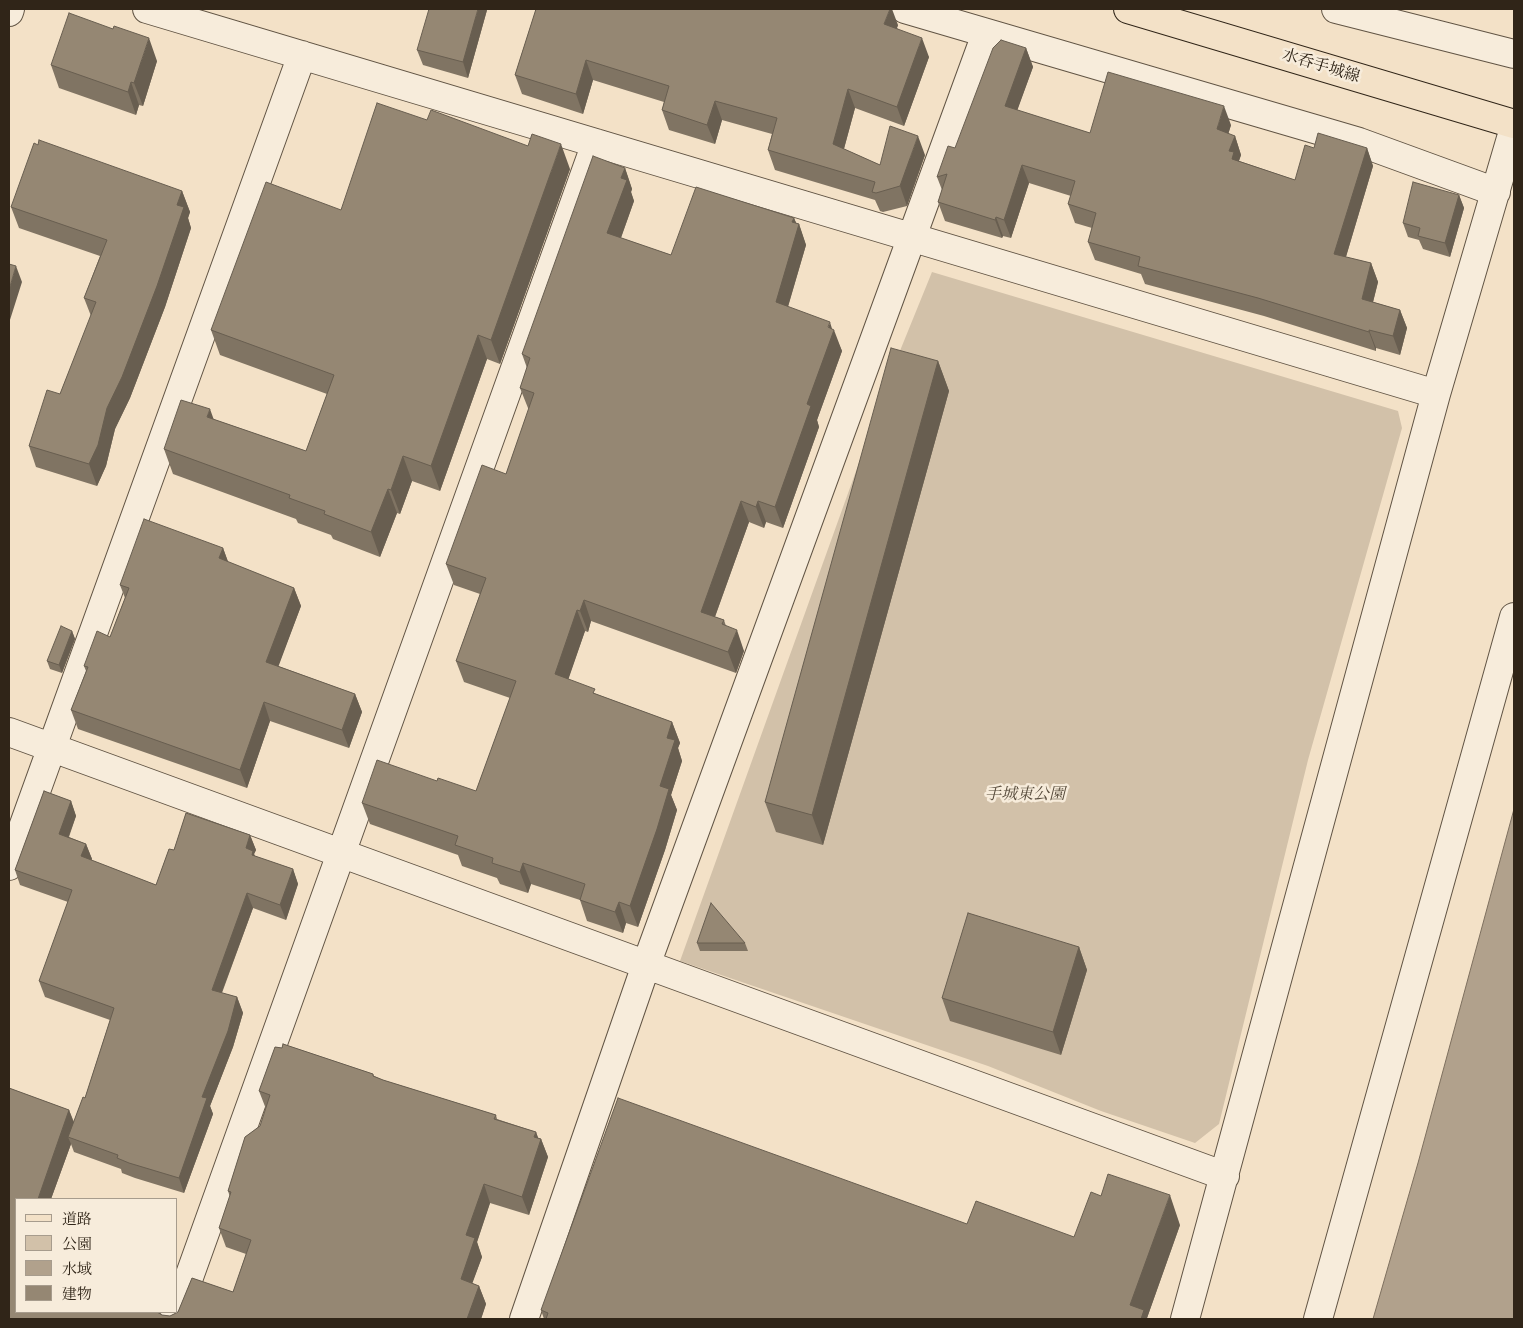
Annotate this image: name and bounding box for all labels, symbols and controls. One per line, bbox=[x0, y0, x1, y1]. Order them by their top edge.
street label: 水呑手城線 bbox=[1280, 45, 1362, 87]
park label: 手城東公園 bbox=[985, 785, 1065, 805]
legend bbox=[15, 1198, 178, 1313]
text: 道路 bbox=[62, 1209, 92, 1228]
text: 公園 bbox=[62, 1234, 92, 1253]
text: 水域 bbox=[62, 1259, 92, 1278]
text: 建物 bbox=[62, 1284, 92, 1303]

